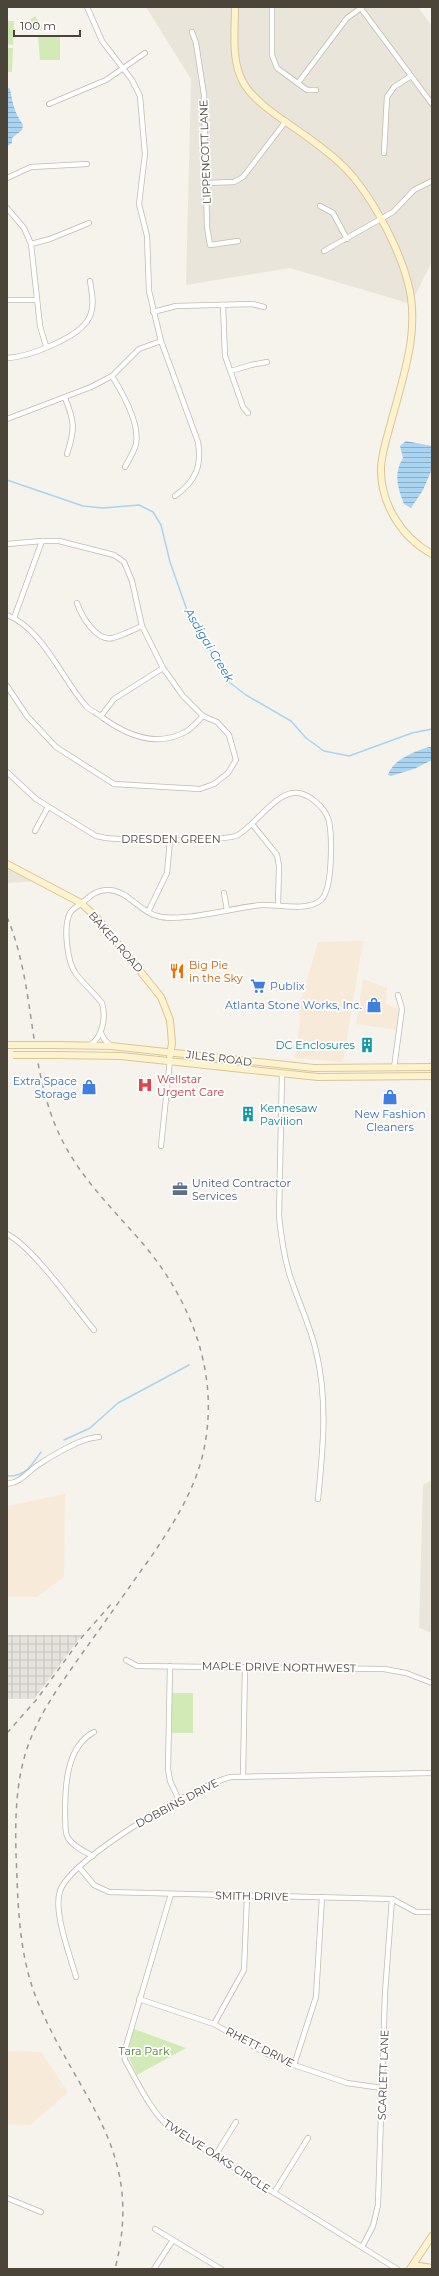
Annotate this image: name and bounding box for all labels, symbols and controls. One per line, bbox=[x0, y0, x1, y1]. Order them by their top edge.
scale bar bbox=[14, 12, 80, 38]
text: 100 m bbox=[20, 18, 56, 33]
street label: LIPPENCOTT LANE bbox=[196, 100, 214, 204]
water label: Asdigai Creek bbox=[181, 604, 238, 685]
street label: DRESDEN GREEN bbox=[121, 832, 221, 846]
street label: BAKER ROAD bbox=[86, 909, 146, 975]
place label: Big Pie in the Sky bbox=[189, 958, 243, 985]
restaurant icon: Big Pie in the Sky bbox=[168, 962, 186, 980]
supermarket icon: Publix bbox=[249, 977, 267, 995]
place label: Publix bbox=[270, 979, 305, 993]
shop icon: Atlanta Stone Works, Inc. bbox=[365, 996, 383, 1014]
place label: Atlanta Stone Works, Inc. bbox=[225, 998, 362, 1012]
building icon: DC Enclosures bbox=[358, 1036, 376, 1054]
place label: DC Enclosures bbox=[275, 1038, 356, 1052]
street label: JILES ROAD bbox=[184, 1047, 253, 1069]
place label: Wellstar Urgent Care bbox=[157, 1072, 224, 1099]
place label: Extra Space Storage bbox=[13, 1074, 77, 1101]
hospital icon: Wellstar Urgent Care bbox=[136, 1076, 154, 1094]
shop icon: Extra Space Storage bbox=[80, 1078, 98, 1096]
shop icon: New Fashion Cleaners bbox=[381, 1088, 399, 1106]
place label: Kennesaw Pavilion bbox=[260, 1101, 317, 1128]
building icon: Kennesaw Pavilion bbox=[239, 1105, 257, 1123]
place label: New Fashion Cleaners bbox=[354, 1107, 426, 1134]
place label: United Contractor Services bbox=[192, 1176, 291, 1203]
office icon: United Contractor Services bbox=[171, 1180, 189, 1198]
street label: MAPLE DRIVE NORTHWEST bbox=[202, 1659, 357, 1675]
street label: DOBBINS DRIVE bbox=[133, 1775, 221, 1831]
street label: SMITH DRIVE bbox=[215, 1888, 289, 1904]
street label: RHETT DRIVE bbox=[223, 2024, 297, 2070]
street label: SCARLETT LANE bbox=[374, 2030, 392, 2120]
park label: Tara Park bbox=[119, 2044, 170, 2058]
street label: TWELVE OAKS CIRCLE bbox=[161, 2116, 273, 2196]

